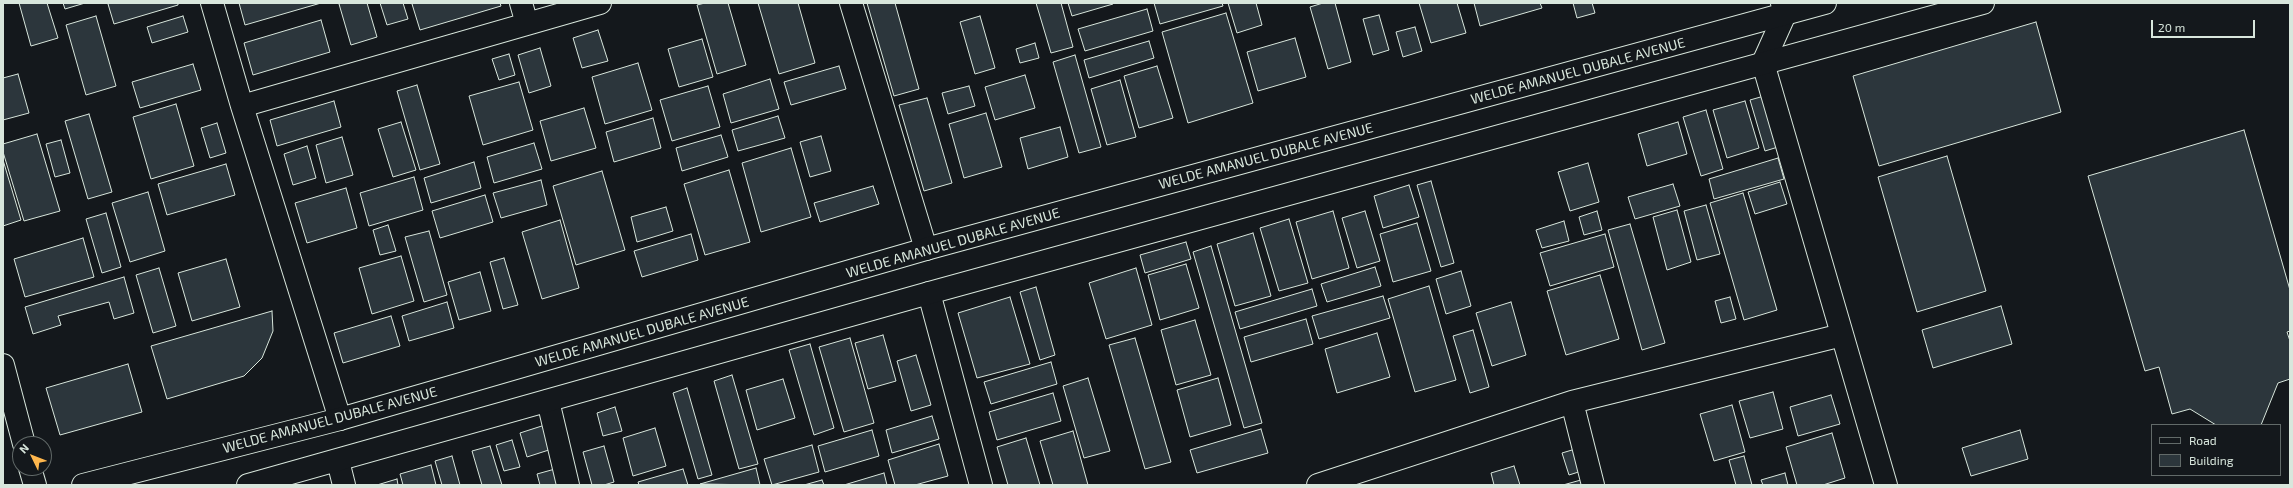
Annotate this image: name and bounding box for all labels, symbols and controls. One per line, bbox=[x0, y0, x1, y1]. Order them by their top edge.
scale bar bbox=[2153, 12, 2257, 38]
text: 20 m bbox=[2158, 20, 2185, 34]
street label: WELDE AMANUEL DUBALE AVENUE bbox=[1469, 34, 1687, 108]
street label: WELDE AMANUEL DUBALE AVENUE bbox=[1157, 119, 1375, 193]
street label: WELDE AMANUEL DUBALE AVENUE bbox=[844, 204, 1062, 282]
street label: WELDE AMANUEL DUBALE AVENUE bbox=[533, 293, 751, 371]
street label: WELDE AMANUEL DUBALE AVENUE bbox=[221, 383, 439, 457]
legend bbox=[2151, 424, 2281, 476]
text: Road bbox=[2189, 433, 2217, 447]
north arrow bbox=[12, 436, 52, 476]
text: N bbox=[16, 441, 31, 456]
text: Building bbox=[2189, 453, 2233, 467]

